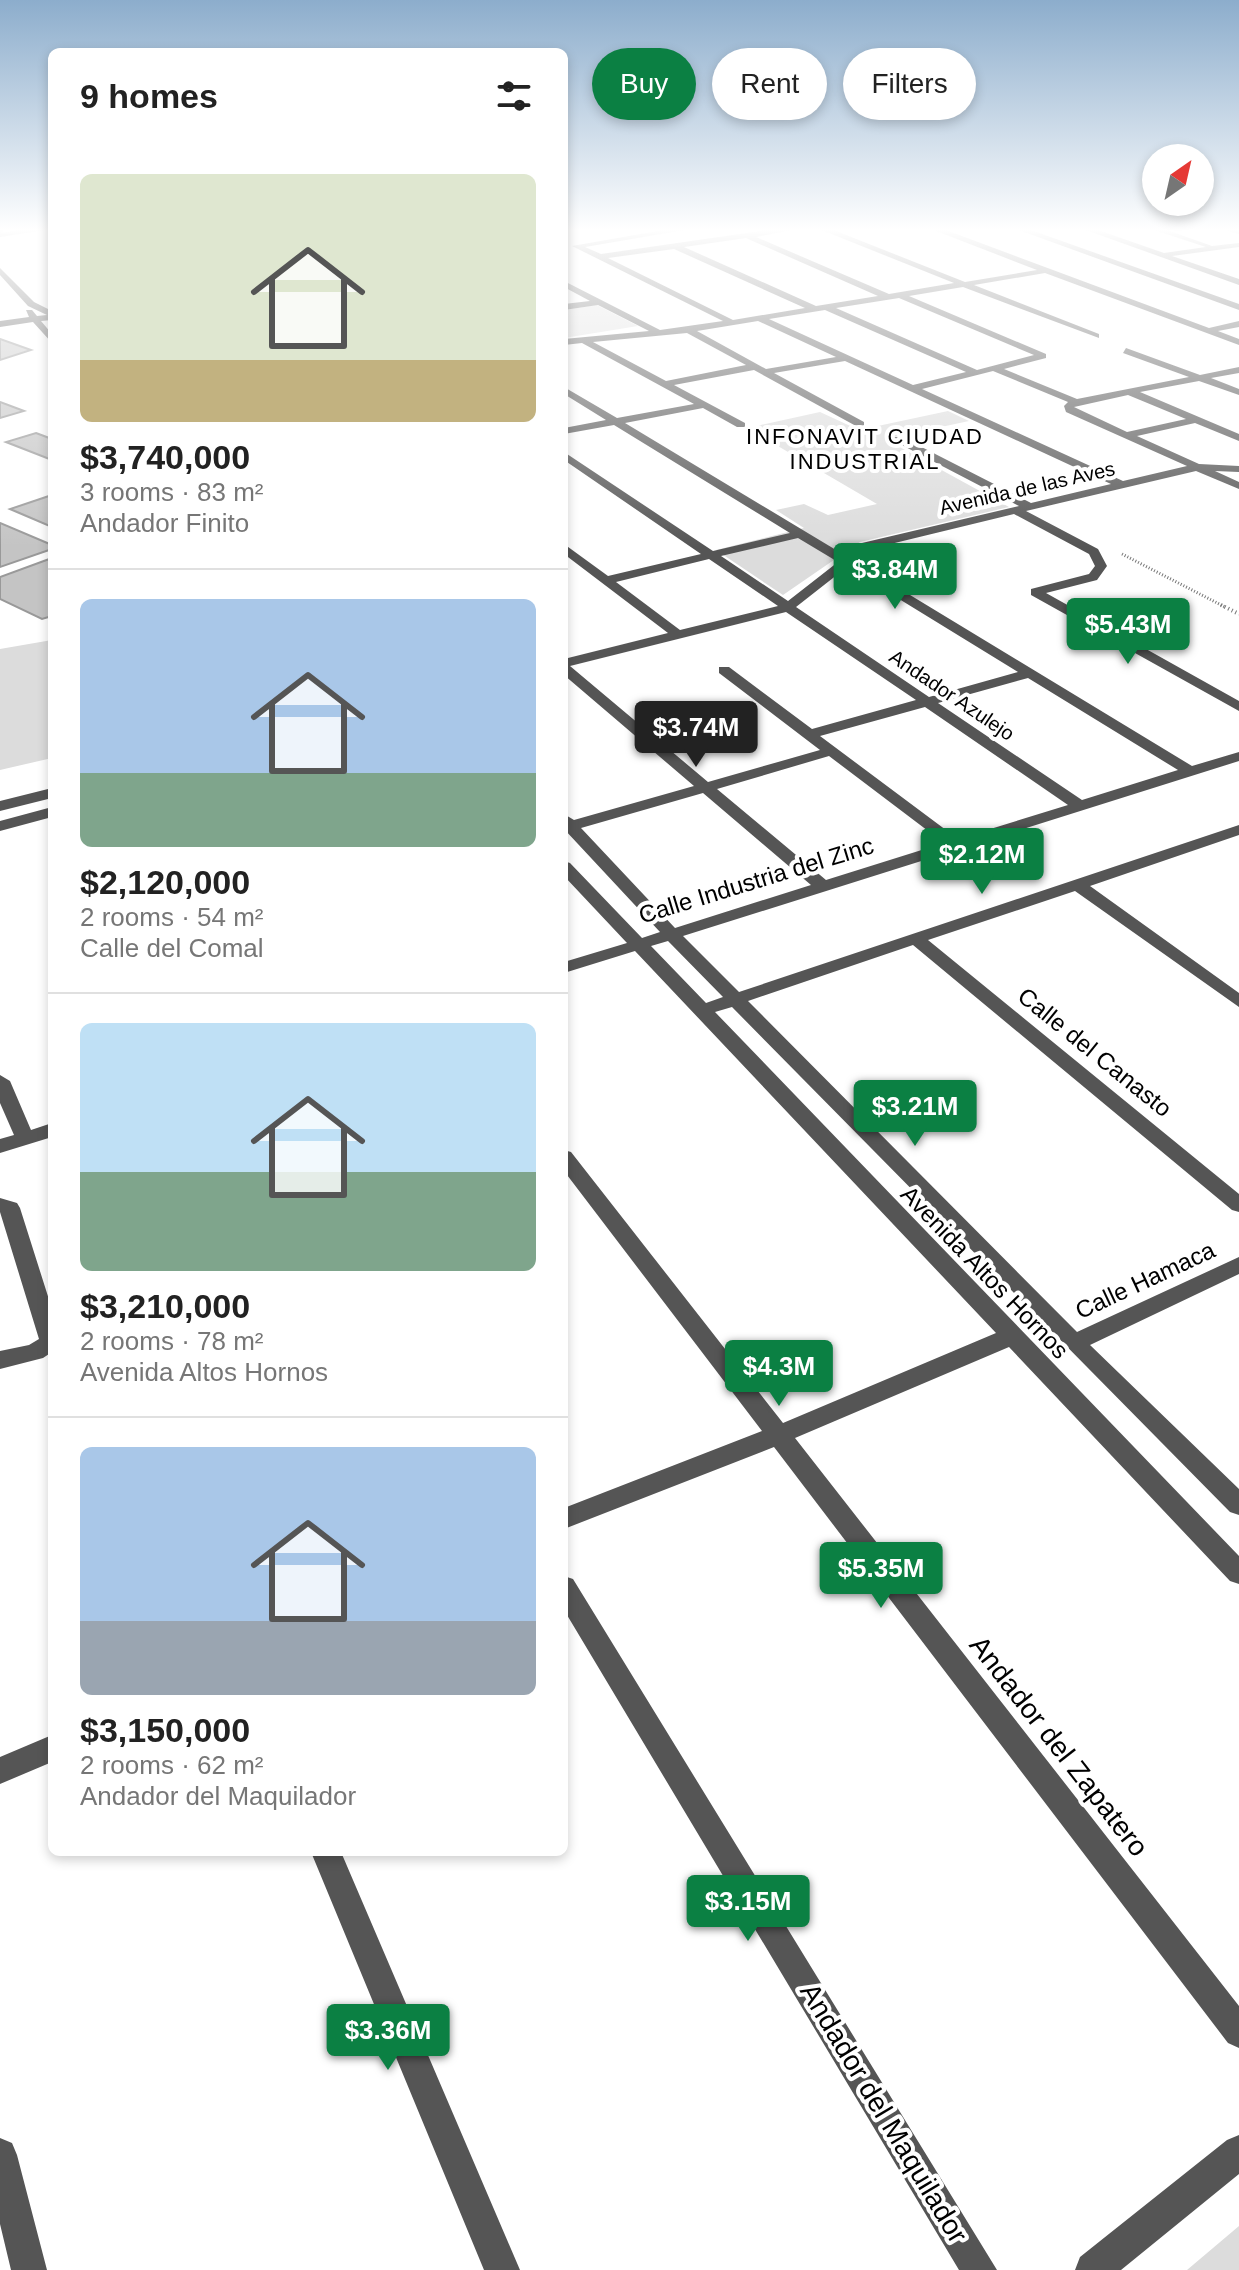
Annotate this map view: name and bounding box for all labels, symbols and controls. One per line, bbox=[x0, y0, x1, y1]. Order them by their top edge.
chip: Buy bbox=[592, 48, 696, 120]
chip: Rent bbox=[712, 48, 827, 120]
chip: Filters bbox=[843, 48, 976, 120]
icon: filters bbox=[492, 74, 536, 118]
text: 9 homes bbox=[80, 77, 218, 115]
north arrow bbox=[1142, 144, 1214, 216]
map controls bbox=[1142, 144, 1214, 216]
icon: home bbox=[236, 226, 380, 370]
district label: INFONAVIT CIUDAD INDUSTRIAL bbox=[746, 424, 984, 474]
text: $3,740,000 bbox=[80, 438, 250, 476]
street label: Avenida de las Aves bbox=[937, 457, 1117, 519]
text: 3 rooms · 83 m² bbox=[80, 477, 264, 507]
text: Andador Finito bbox=[80, 508, 249, 538]
pin: $3.84M bbox=[830, 543, 960, 611]
text: $3.84M bbox=[852, 554, 938, 584]
pin: $5.43M bbox=[1063, 598, 1193, 666]
text: $5.43M bbox=[1085, 609, 1171, 639]
street label: Andador Azulejo bbox=[885, 645, 1019, 745]
icon: home bbox=[236, 651, 380, 795]
pin: $3.74M bbox=[631, 701, 761, 769]
text: $3.74M bbox=[653, 712, 739, 742]
pin: $2.12M bbox=[917, 828, 1047, 896]
street label: Calle Industria del Zinc bbox=[635, 831, 877, 929]
text: $2.12M bbox=[939, 839, 1025, 869]
text: $2,120,000 bbox=[80, 863, 250, 901]
text: 2 rooms · 54 m² bbox=[80, 902, 264, 932]
text: Calle del Comal bbox=[80, 933, 264, 963]
street label: Calle del Canasto bbox=[1013, 982, 1177, 1122]
icon: home bbox=[236, 1075, 380, 1219]
pin: $3.21M bbox=[850, 1080, 980, 1148]
text: $3.21M bbox=[872, 1091, 958, 1121]
street label: Avenida Altos Hornos bbox=[896, 1180, 1074, 1364]
street label: Calle Hamaca bbox=[1071, 1236, 1220, 1324]
text: $3,210,000 bbox=[80, 1287, 250, 1325]
text: 2 rooms · 78 m² bbox=[80, 1326, 264, 1356]
pin: $4.3M bbox=[723, 1340, 835, 1408]
text: $4.3M bbox=[743, 1351, 815, 1381]
text: Avenida Altos Hornos bbox=[80, 1357, 328, 1387]
icon: home bbox=[236, 1499, 380, 1643]
pin: $5.35M bbox=[816, 1542, 946, 1610]
text: $5.35M bbox=[838, 1553, 924, 1583]
street label: Andador del Zapatero bbox=[963, 1630, 1155, 1862]
text: $3,150,000 bbox=[80, 1711, 250, 1749]
text: 2 rooms · 62 m² bbox=[80, 1750, 264, 1780]
text: Andador del Maquilador bbox=[80, 1781, 356, 1811]
pin: $3.15M bbox=[683, 1875, 813, 1943]
text: $3.15M bbox=[705, 1886, 791, 1916]
street label: Andador del Maquilador bbox=[794, 1978, 974, 2248]
pin: $3.36M bbox=[323, 2004, 453, 2072]
text: $3.36M bbox=[345, 2015, 431, 2045]

